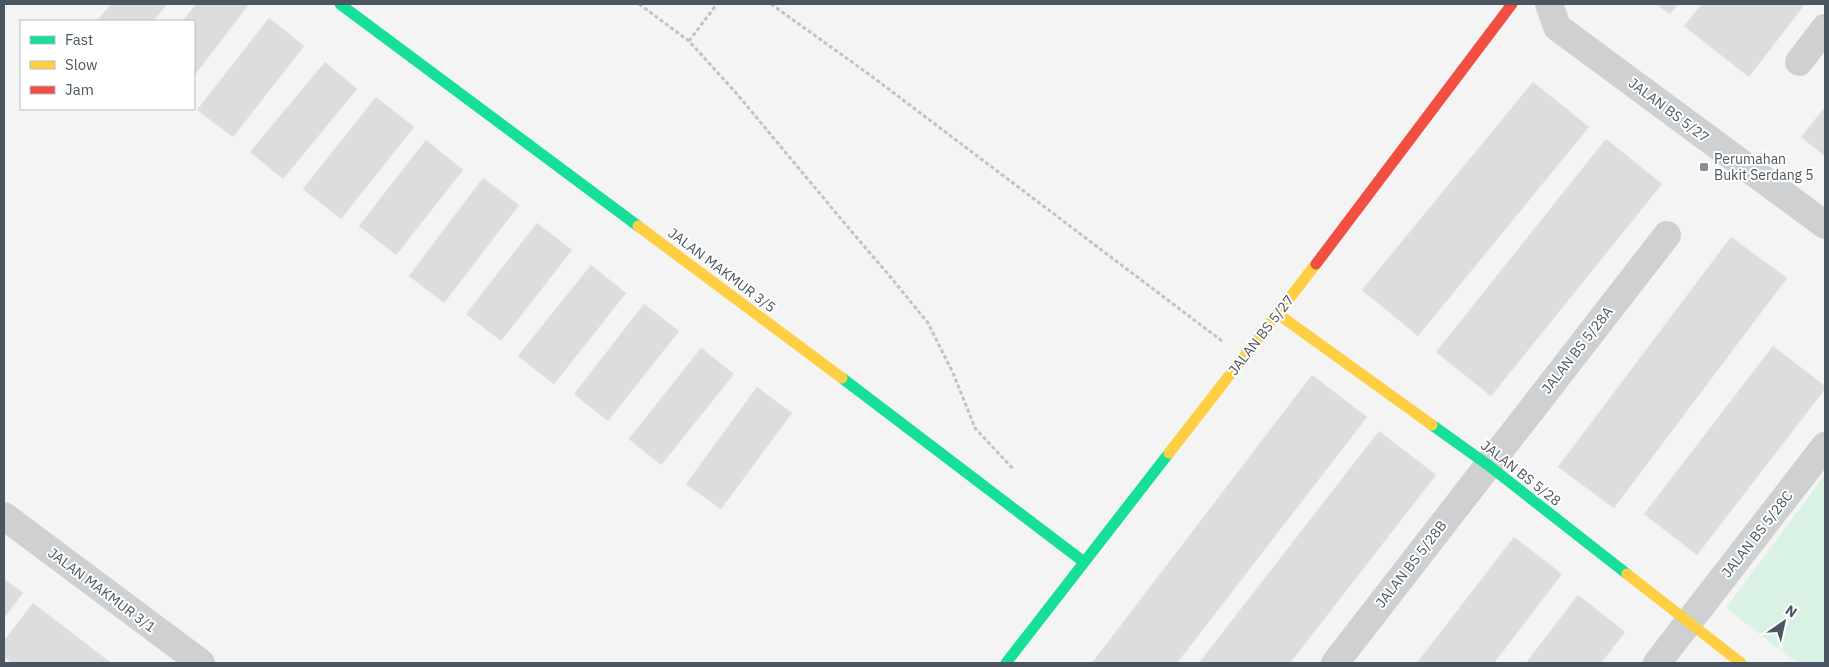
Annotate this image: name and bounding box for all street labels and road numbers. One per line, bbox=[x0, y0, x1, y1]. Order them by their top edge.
street label: JALAN BS 5/27 bbox=[1625, 74, 1713, 146]
street label: JALAN MAKMUR 3/5 bbox=[665, 224, 779, 316]
street label: JALAN BS 5/27 bbox=[1224, 291, 1298, 379]
street label: JALAN BS 5/28A bbox=[1537, 303, 1617, 397]
street label: JALAN BS 5/28 bbox=[1477, 436, 1565, 510]
street label: JALAN BS 5/28C bbox=[1717, 487, 1797, 581]
street label: JALAN BS 5/28B bbox=[1371, 517, 1451, 611]
street label: JALAN MAKMUR 3/1 bbox=[45, 544, 159, 636]

